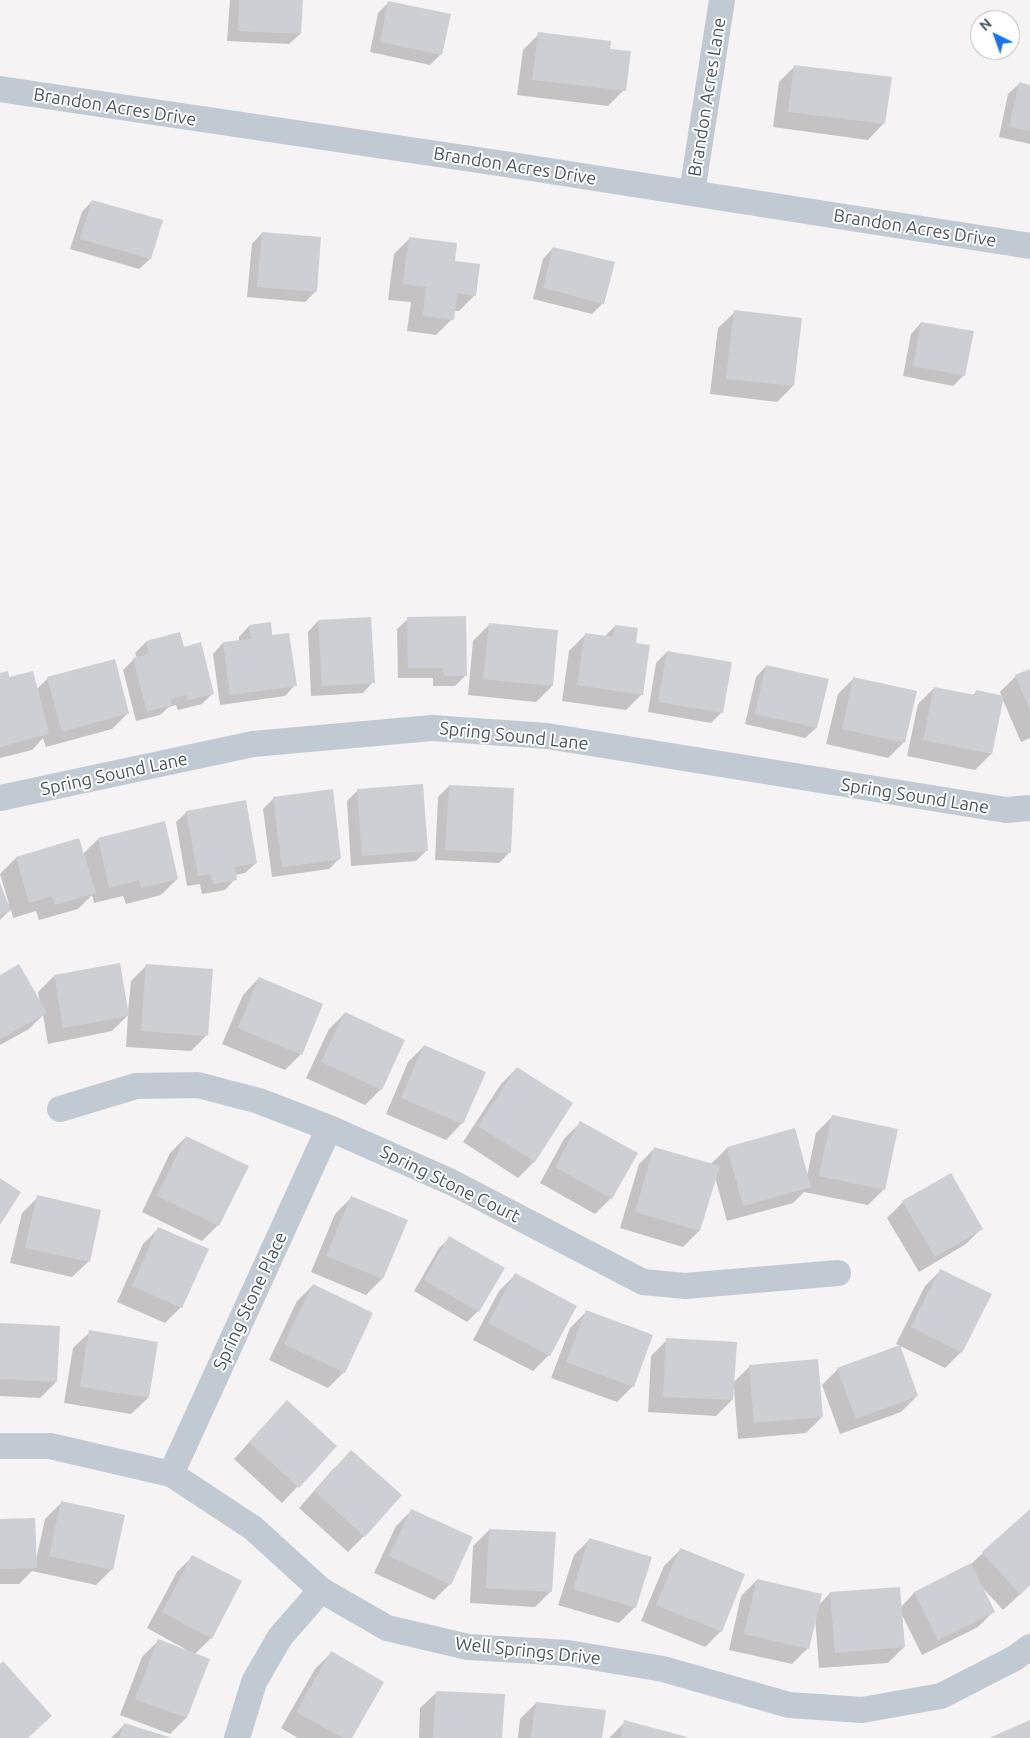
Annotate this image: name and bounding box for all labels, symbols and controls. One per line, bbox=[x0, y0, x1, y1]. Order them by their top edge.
north arrow bbox=[970, 10, 1020, 60]
text: N bbox=[976, 15, 995, 34]
street label: Brandon Acres Lane bbox=[684, 16, 730, 178]
street label: Brandon Acres Drive bbox=[32, 83, 198, 131]
street label: Brandon Acres Drive bbox=[432, 142, 598, 190]
street label: Brandon Acres Drive bbox=[832, 204, 998, 252]
street label: Spring Sound Lane bbox=[438, 717, 590, 755]
street label: Spring Sound Lane bbox=[39, 748, 189, 800]
street label: Spring Sound Lane bbox=[839, 774, 991, 818]
street label: Spring Stone Court bbox=[377, 1141, 523, 1227]
street label: Spring Stone Place bbox=[208, 1228, 292, 1374]
street label: Well Springs Drive bbox=[454, 1633, 602, 1669]

